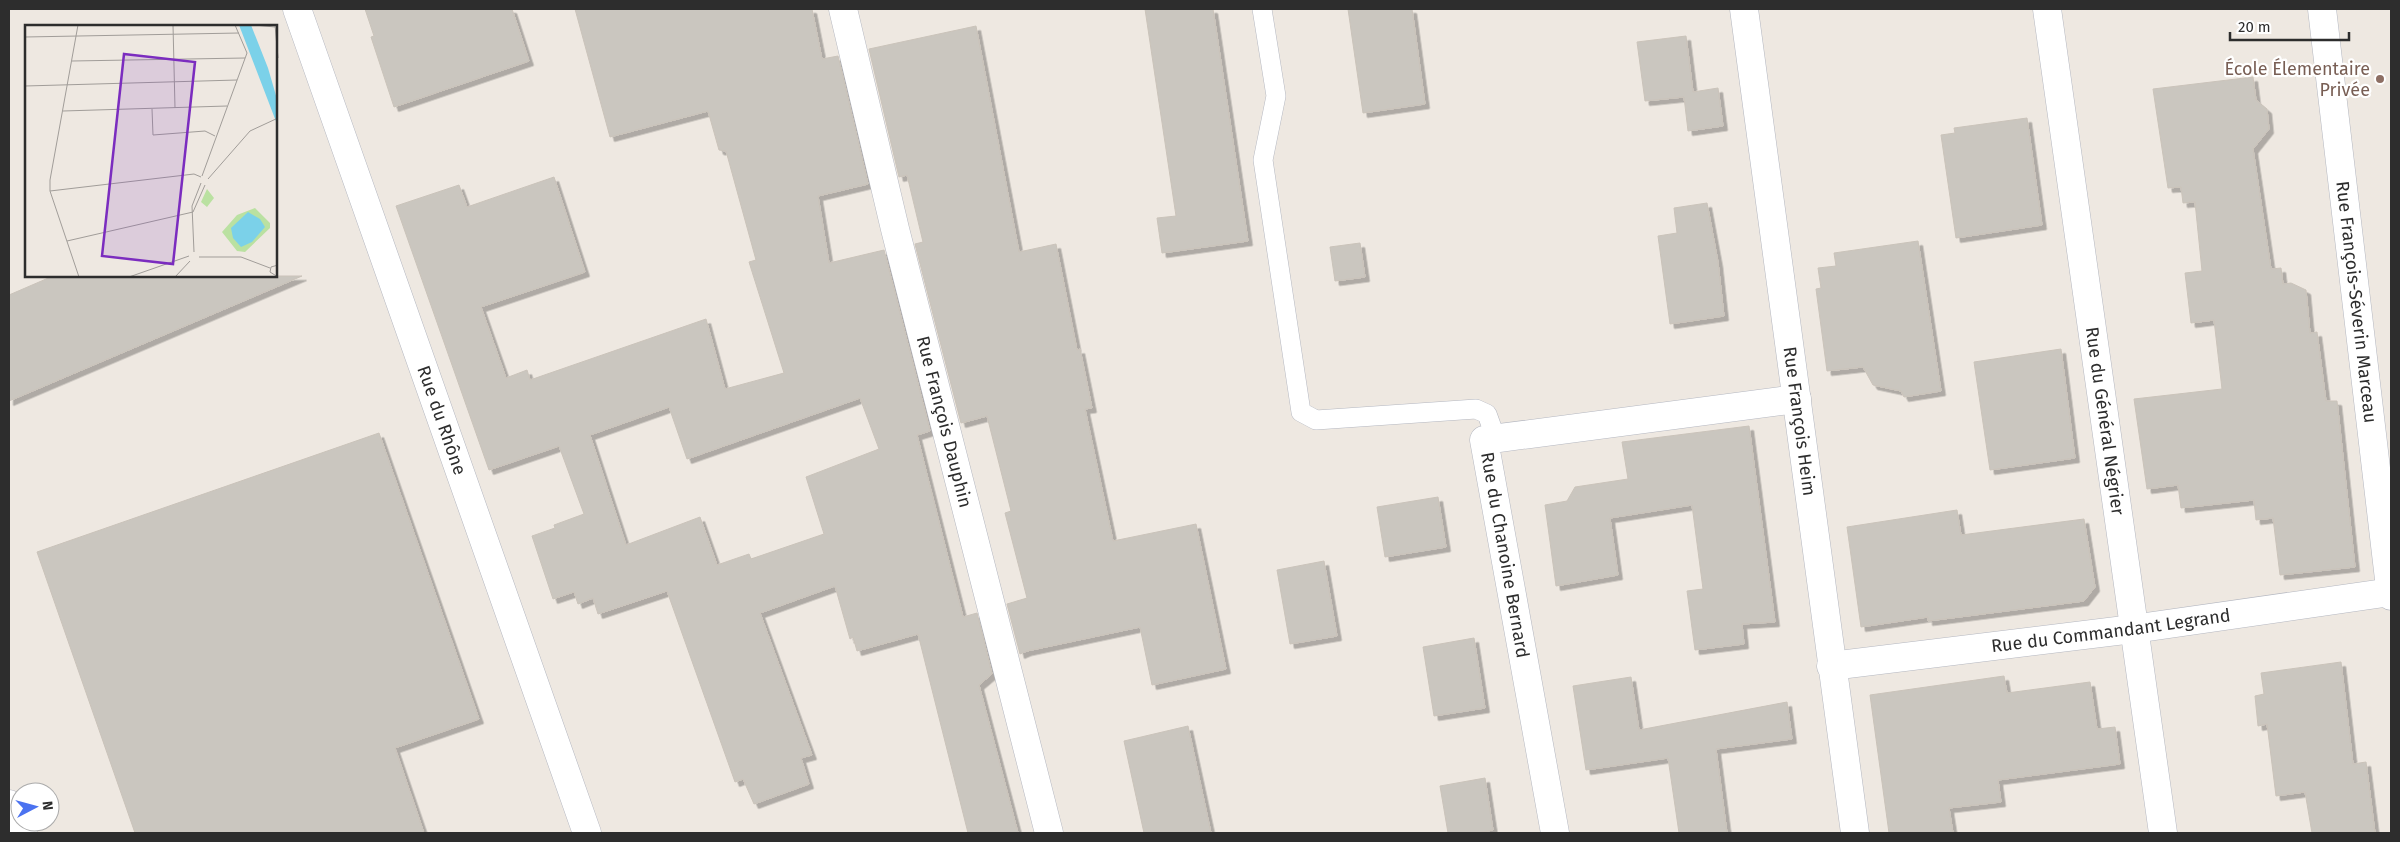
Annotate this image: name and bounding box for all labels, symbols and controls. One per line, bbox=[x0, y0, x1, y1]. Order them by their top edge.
scale bar bbox=[2230, 10, 2349, 42]
text: 20 m bbox=[2238, 18, 2271, 36]
inset map bbox=[25, 25, 278, 278]
place label: École Élementaire Privée bbox=[2224, 57, 2370, 101]
marker: École Élementaire Privée bbox=[2374, 73, 2386, 85]
street label: Rue François-Séverin Marceau bbox=[2331, 180, 2382, 424]
street label: Rue du Général Négrier bbox=[2081, 325, 2129, 517]
street label: Rue François Dauphin bbox=[912, 334, 977, 510]
street label: Rue François Heim bbox=[1779, 345, 1820, 497]
street label: Rue du Rhône bbox=[412, 363, 471, 478]
street label: Rue du Chanoine Bernard bbox=[1476, 450, 1534, 660]
street label: Rue du Commandant Legrand bbox=[1990, 604, 2232, 657]
north arrow bbox=[10, 782, 60, 832]
text: N bbox=[38, 800, 56, 811]

